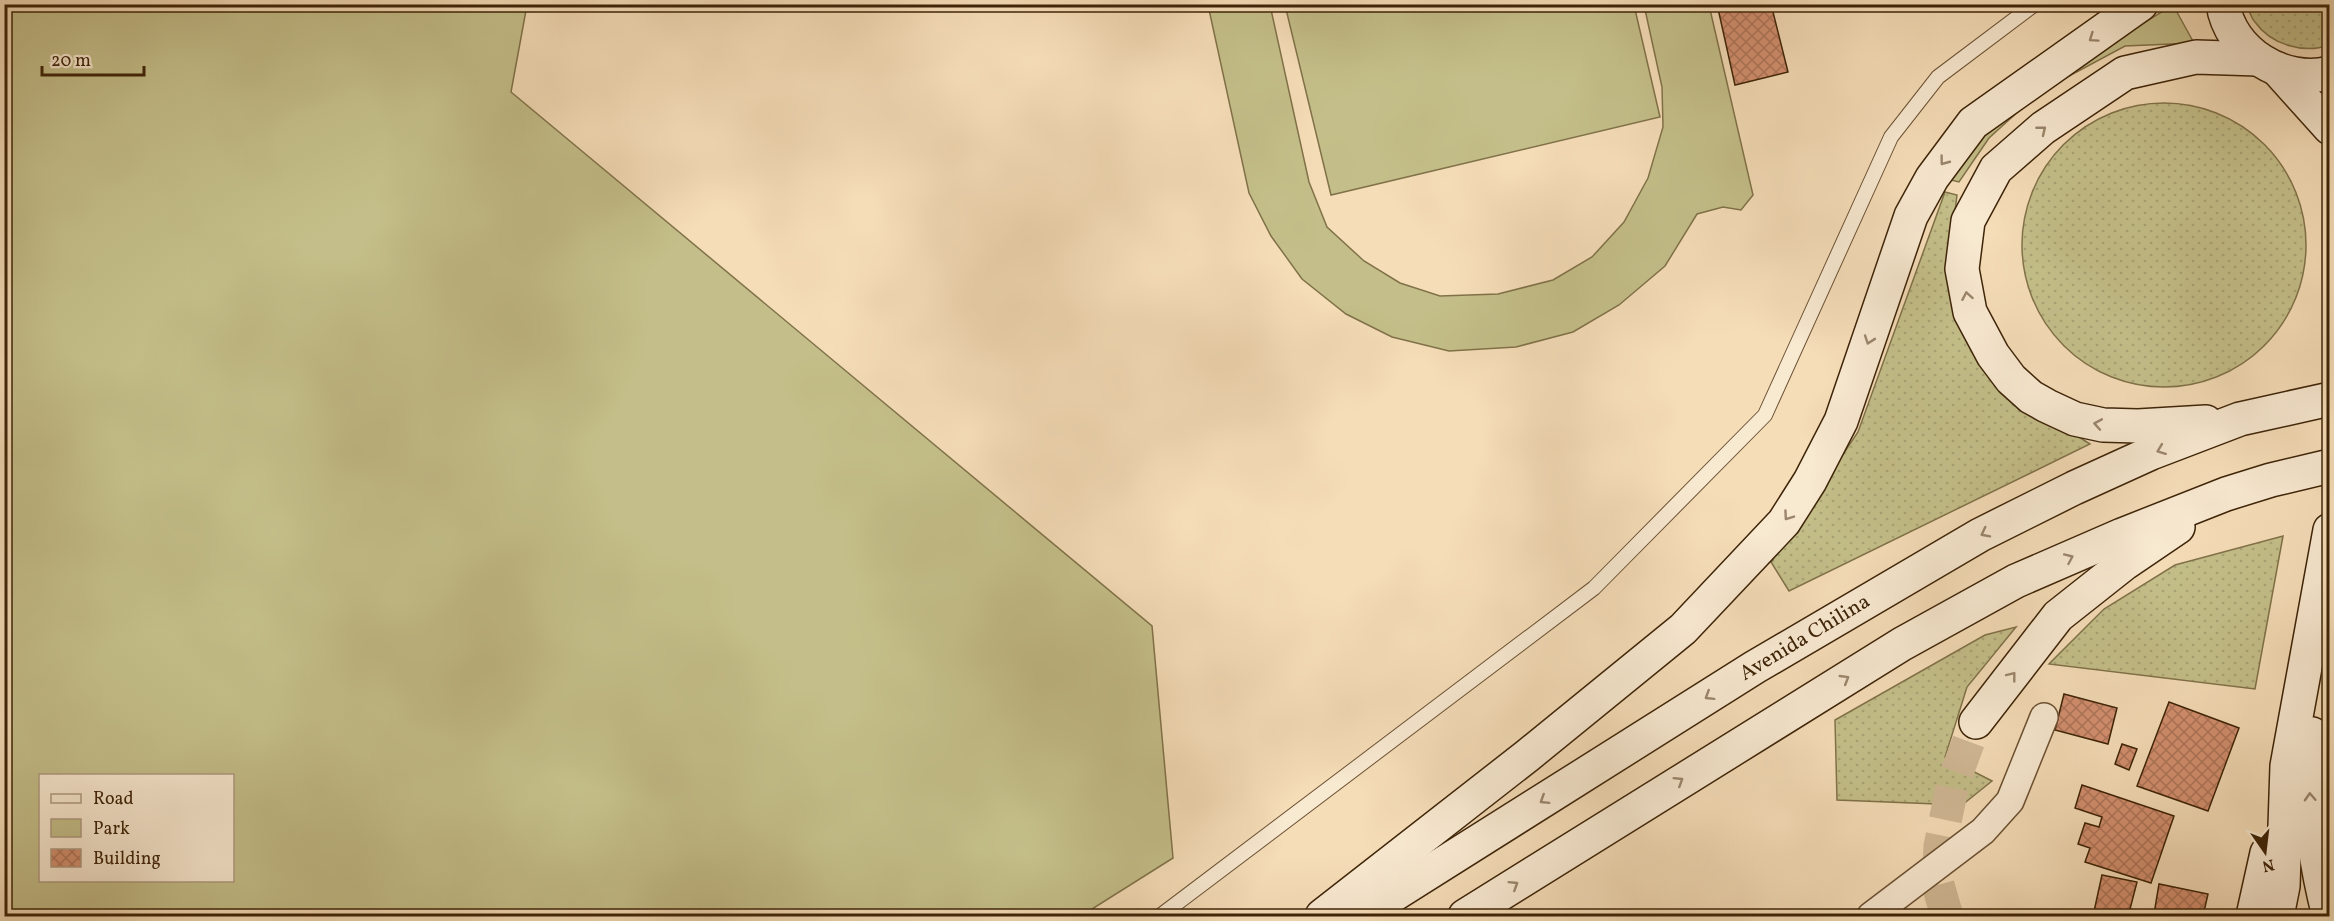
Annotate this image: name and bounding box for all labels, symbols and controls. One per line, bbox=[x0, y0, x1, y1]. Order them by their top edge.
one-way arrow bbox=[2089, 31, 2100, 42]
scale bar bbox=[42, 39, 144, 77]
text: 20 m bbox=[51, 49, 91, 74]
one-way arrow bbox=[2035, 126, 2046, 137]
one-way arrow bbox=[1940, 154, 1951, 165]
one-way arrow bbox=[1961, 291, 1974, 301]
one-way arrow bbox=[1863, 334, 1876, 345]
one-way arrow bbox=[2094, 418, 2103, 430]
one-way arrow bbox=[2156, 442, 2167, 455]
one-way arrow bbox=[1784, 509, 1795, 520]
one-way arrow bbox=[1981, 526, 1991, 537]
one-way arrow bbox=[2063, 553, 2074, 565]
street label: Avenida Chilina bbox=[1734, 587, 1876, 689]
one-way arrow bbox=[2005, 671, 2016, 682]
one-way arrow bbox=[1839, 674, 1849, 686]
one-way arrow bbox=[1705, 689, 1715, 701]
legend bbox=[39, 774, 234, 882]
one-way arrow bbox=[1673, 778, 1684, 789]
text: Road bbox=[93, 787, 134, 812]
one-way arrow bbox=[2304, 792, 2317, 801]
one-way arrow bbox=[1540, 793, 1550, 805]
text: Park bbox=[93, 817, 130, 842]
north arrow bbox=[2235, 822, 2295, 882]
text: Building bbox=[93, 847, 161, 872]
text: N bbox=[2259, 853, 2276, 877]
one-way arrow bbox=[1508, 882, 1519, 893]

